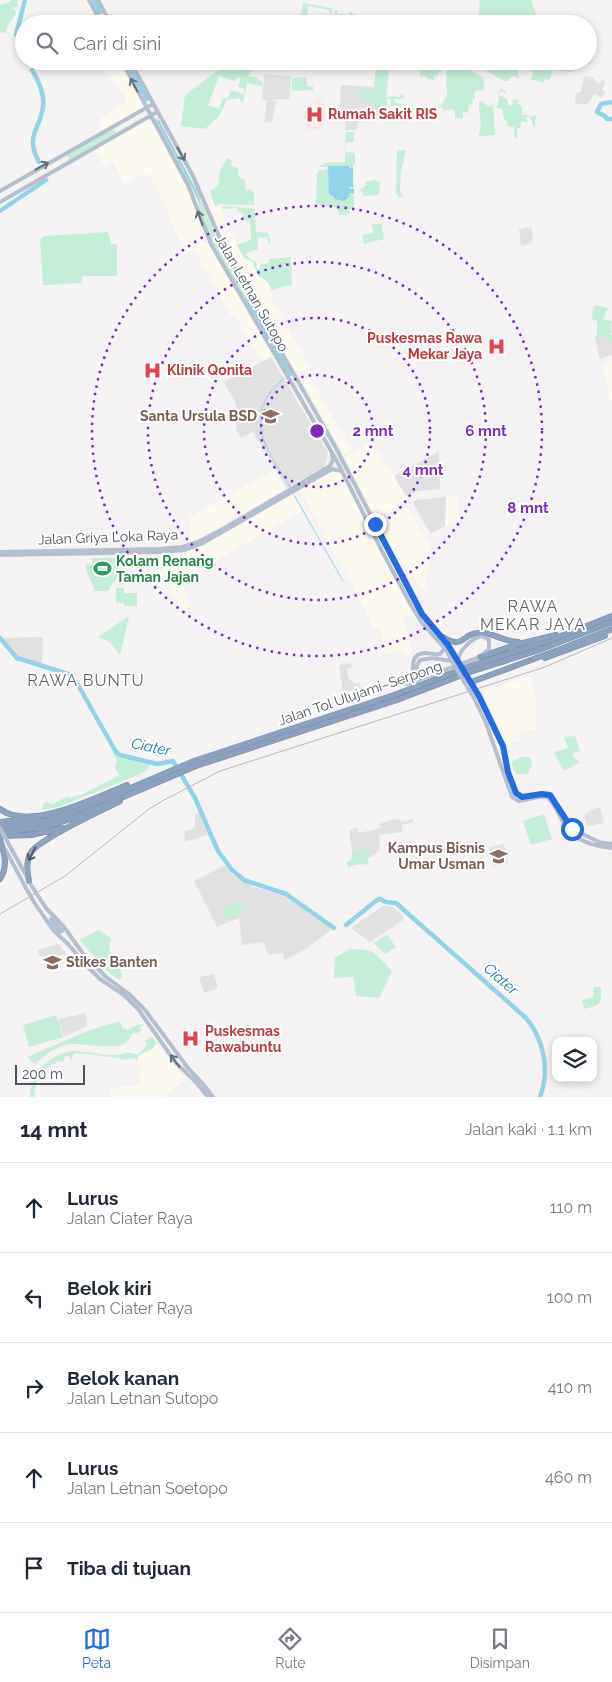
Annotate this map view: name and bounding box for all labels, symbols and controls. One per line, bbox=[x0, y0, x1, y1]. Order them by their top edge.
search box bbox=[15, 15, 597, 70]
icon: search bbox=[33, 29, 61, 57]
text: Cari di sini bbox=[73, 32, 161, 54]
one-way arrow bbox=[129, 77, 139, 92]
hospital icon: Rumah Sakit RIS bbox=[304, 104, 324, 124]
place label: Rumah Sakit RIS bbox=[328, 106, 438, 122]
one-way arrow bbox=[176, 147, 186, 161]
one-way arrow bbox=[34, 161, 49, 171]
one-way arrow bbox=[195, 211, 204, 227]
street label: Jalan Letnan Sutopo bbox=[212, 232, 292, 354]
place label: Puskesmas Rawa Mekar Jaya bbox=[367, 330, 482, 362]
hospital icon: Puskesmas Rawa Mekar Jaya bbox=[486, 336, 506, 356]
hospital icon: Klinik Qonita bbox=[143, 360, 163, 380]
place label: Klinik Qonita bbox=[167, 362, 252, 378]
school or university icon: Santa Ursula BSD bbox=[261, 406, 281, 426]
place label: Santa Ursula BSD bbox=[140, 408, 257, 424]
centre of rings bbox=[308, 422, 326, 440]
text: 2 mnt bbox=[353, 422, 394, 440]
text: 6 mnt bbox=[465, 422, 507, 440]
text: 4 mnt bbox=[403, 461, 444, 479]
text: 8 mnt bbox=[507, 499, 549, 517]
route end bbox=[364, 513, 387, 536]
street label: Jalan Griya Loka Raya bbox=[38, 527, 178, 547]
place label: Kolam Renang Taman Jajan bbox=[116, 553, 214, 585]
sports icon: Kolam Renang Taman Jajan bbox=[92, 559, 112, 579]
district label: RAWA MEKAR JAYA bbox=[480, 597, 586, 634]
street label: Jalan Tol Ulujami–Serpong bbox=[276, 657, 444, 729]
district label: RAWA BUNTU bbox=[27, 671, 145, 690]
water label: Ciater bbox=[130, 734, 173, 760]
route start bbox=[561, 818, 584, 841]
place label: Kampus Bisnis Umar Usman bbox=[388, 840, 485, 872]
school or university icon: Kampus Bisnis Umar Usman bbox=[489, 846, 509, 866]
one-way arrow bbox=[27, 847, 37, 862]
school or university icon: Stikes Banten bbox=[42, 952, 62, 972]
place label: Stikes Banten bbox=[66, 954, 158, 970]
water label: Ciater bbox=[480, 959, 523, 999]
place label: Puskesmas Rawabuntu bbox=[205, 1023, 282, 1055]
hospital icon: Puskesmas Rawabuntu bbox=[181, 1029, 201, 1049]
map controls bbox=[552, 1037, 597, 1082]
button: layers bbox=[552, 1037, 597, 1082]
one-way arrow bbox=[170, 1054, 180, 1068]
scale bar bbox=[15, 1062, 85, 1085]
text: 200 m bbox=[22, 1066, 63, 1082]
text: 14 mnt bbox=[20, 1117, 88, 1142]
text: Jalan kaki · 1.1 km bbox=[465, 1120, 592, 1139]
text: Lurus bbox=[67, 1187, 118, 1209]
icon: ahead bbox=[20, 1194, 48, 1222]
text: 110 m bbox=[550, 1198, 592, 1217]
text: Jalan Ciater Raya bbox=[67, 1209, 193, 1228]
text: Belok kiri bbox=[67, 1277, 152, 1299]
icon: left bbox=[20, 1284, 48, 1312]
text: 100 m bbox=[547, 1288, 592, 1307]
text: Jalan Ciater Raya bbox=[67, 1299, 193, 1318]
text: Belok kanan bbox=[67, 1367, 179, 1389]
icon: right bbox=[20, 1374, 48, 1402]
text: 410 m bbox=[548, 1378, 592, 1397]
text: Jalan Letnan Sutopo bbox=[67, 1389, 218, 1408]
text: Lurus bbox=[67, 1457, 118, 1479]
icon: ahead bbox=[20, 1464, 48, 1492]
text: 460 m bbox=[545, 1468, 592, 1487]
text: Jalan Letnan Soetopo bbox=[67, 1479, 228, 1498]
icon: arrive bbox=[20, 1554, 48, 1582]
text: Tiba di tujuan bbox=[67, 1557, 191, 1579]
tab: Peta bbox=[82, 1625, 111, 1671]
tab: Rute bbox=[275, 1625, 305, 1671]
tab: Disimpan bbox=[470, 1625, 530, 1671]

